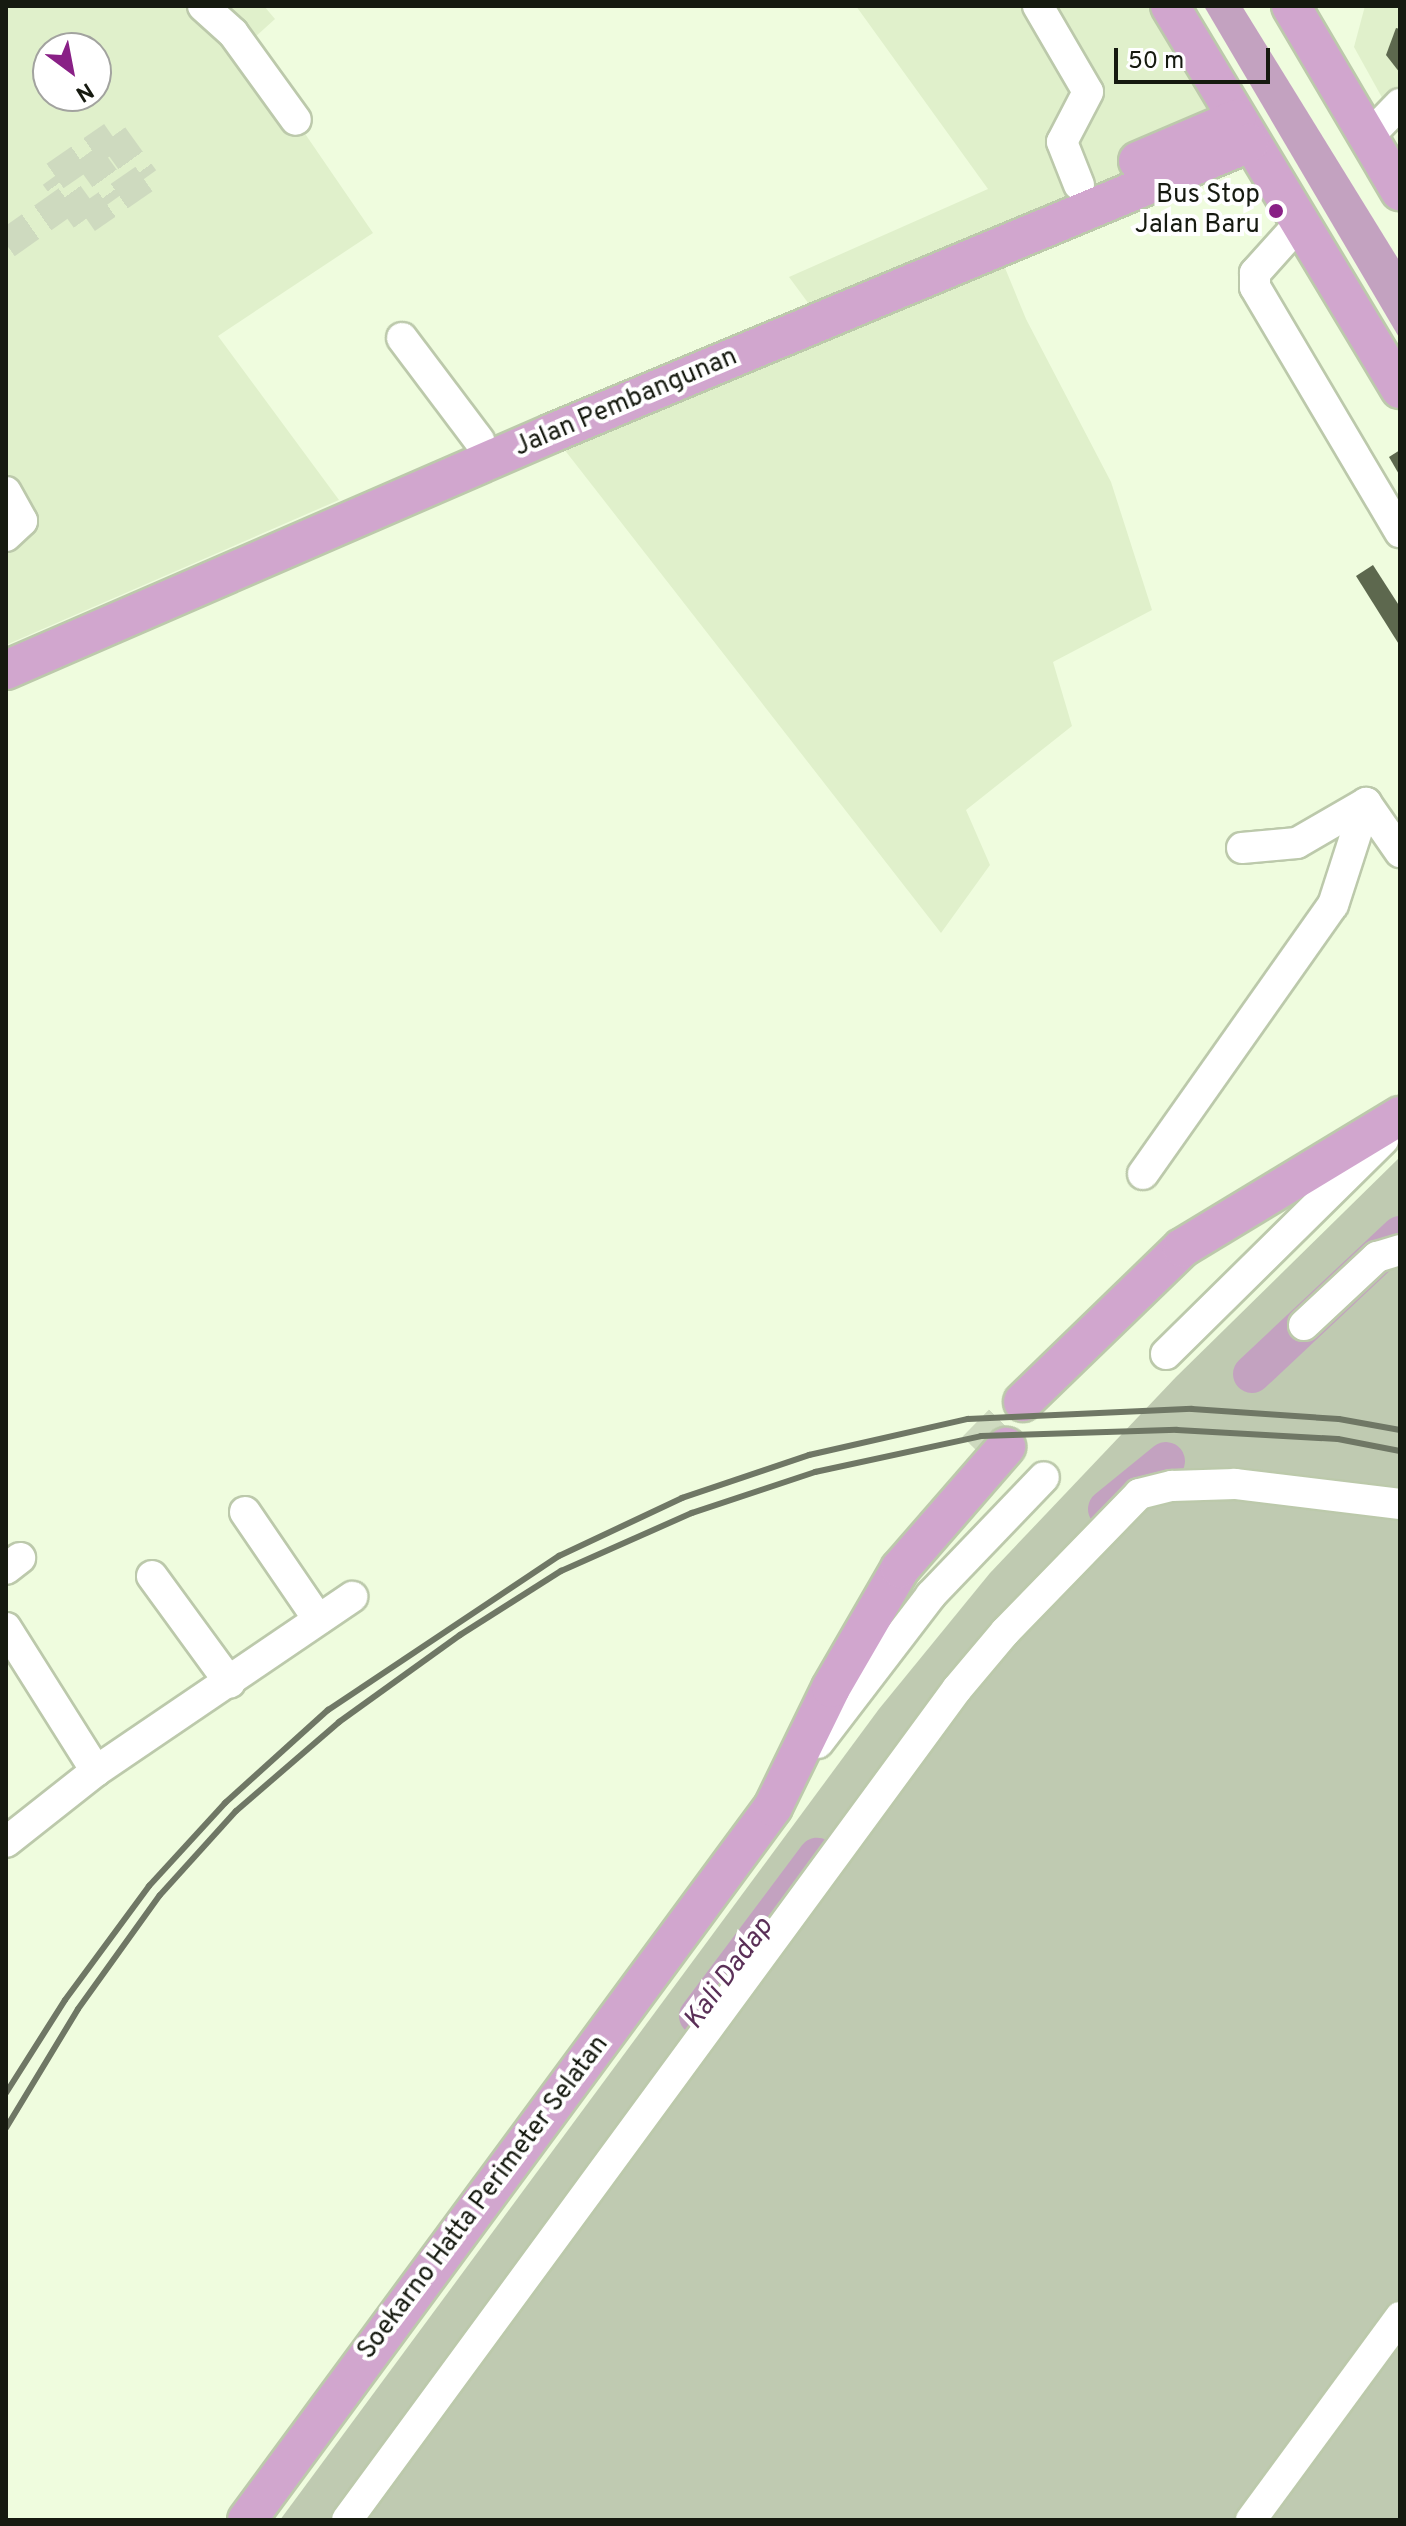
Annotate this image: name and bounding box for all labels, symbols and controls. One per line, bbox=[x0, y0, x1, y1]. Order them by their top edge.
north arrow bbox=[32, 32, 112, 112]
scale bar bbox=[1118, 32, 1274, 82]
text: 50 m bbox=[1128, 47, 1184, 77]
text: N bbox=[70, 75, 98, 107]
place label: Bus Stop Jalan Baru bbox=[1135, 180, 1260, 242]
marker: Bus Stop Jalan Baru bbox=[1267, 202, 1285, 220]
street label: Jalan Pembangunan bbox=[510, 342, 742, 464]
water label: Kali Dadap bbox=[677, 1912, 781, 2036]
street label: Soekarno Hatta Perimeter Selatan bbox=[352, 2030, 616, 2366]

